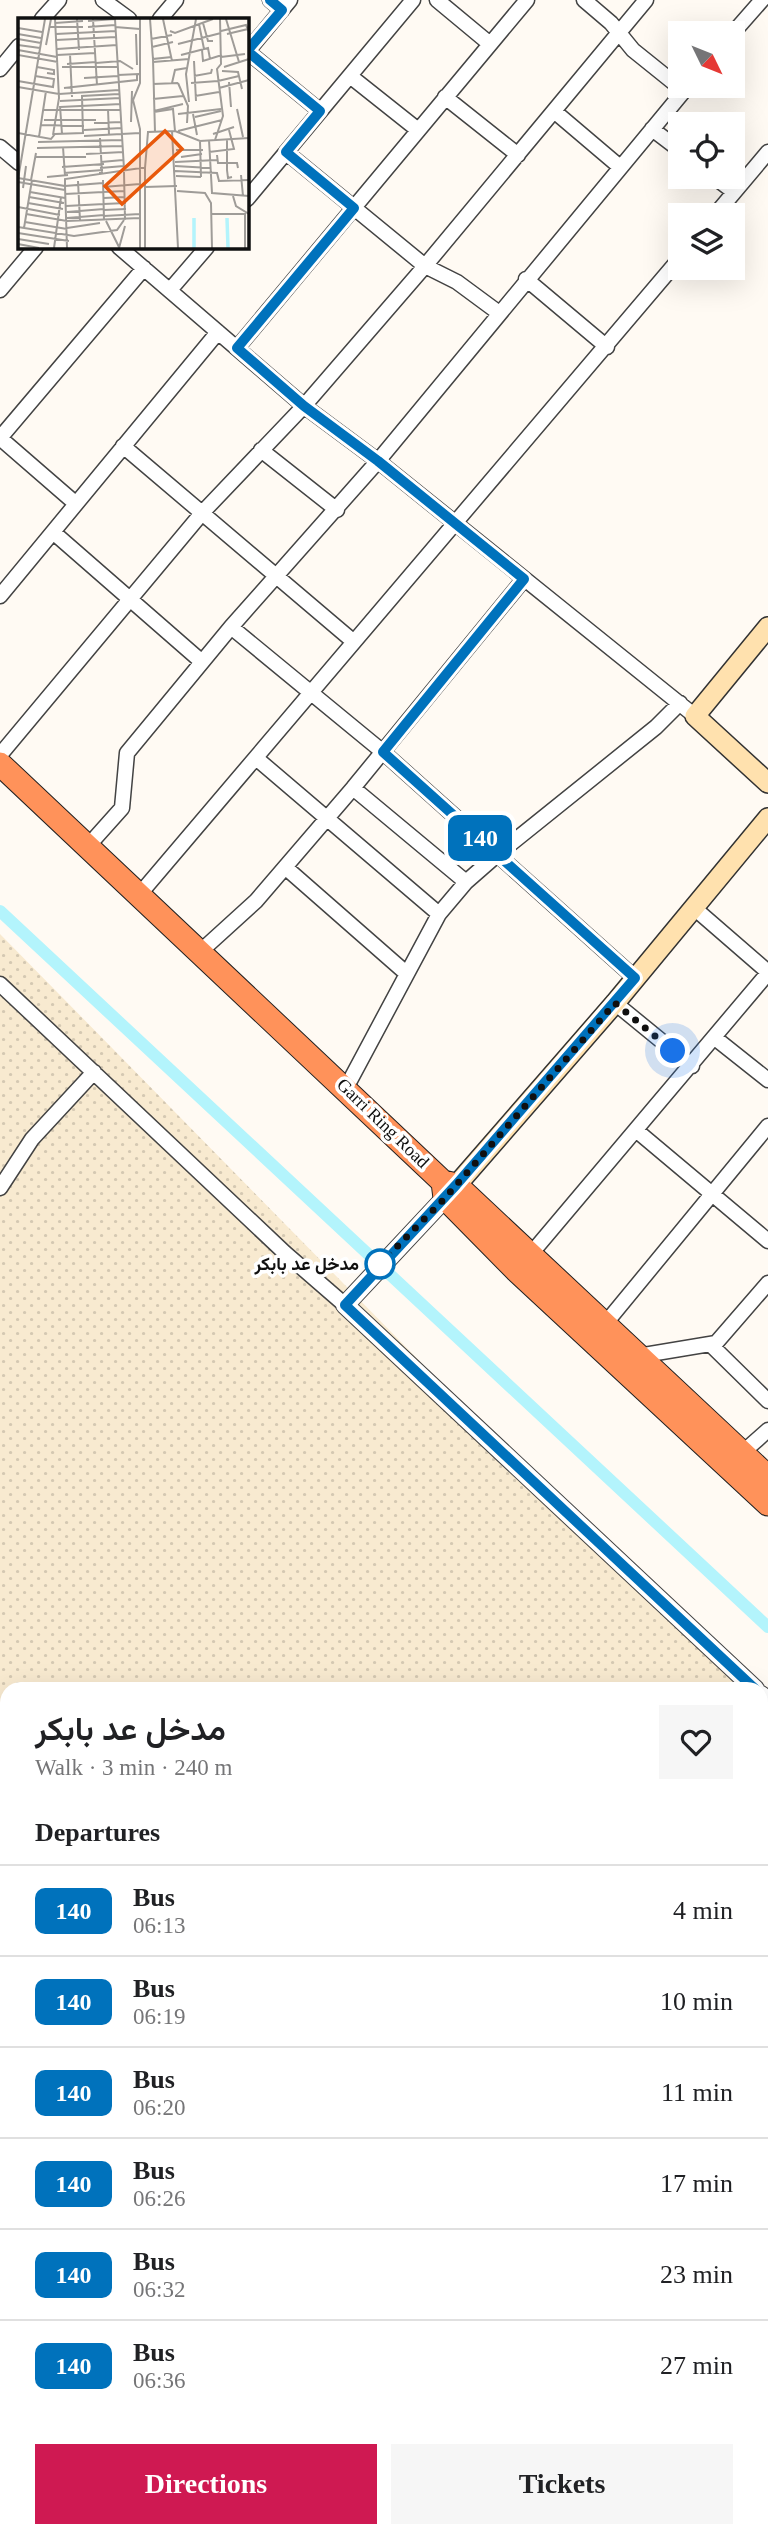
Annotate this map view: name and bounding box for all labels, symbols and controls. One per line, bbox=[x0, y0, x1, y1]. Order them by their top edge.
inset map bbox=[18, 18, 248, 248]
north arrow bbox=[668, 21, 746, 98]
map controls bbox=[668, 21, 745, 280]
button: locate bbox=[668, 112, 745, 189]
button: layers bbox=[668, 203, 745, 280]
line badge: 140 bbox=[440, 815, 520, 861]
text: 140 bbox=[462, 825, 498, 851]
your location bbox=[655, 1033, 690, 1068]
street label: Garri Ring Road bbox=[333, 1074, 433, 1172]
marker: مدخل عد بابكر bbox=[365, 1249, 395, 1279]
place label: مدخل عد بابكر bbox=[253, 1254, 359, 1275]
button: heart bbox=[659, 1705, 733, 1779]
text: مدخل عد بابكر bbox=[35, 1711, 226, 1747]
text: Walk · 3 min · 240 m bbox=[35, 1755, 232, 1780]
text: Departures bbox=[35, 1818, 160, 1847]
text: Bus bbox=[133, 1883, 175, 1912]
text: 4 min bbox=[673, 1896, 733, 1925]
text: 140 bbox=[56, 1898, 92, 1924]
text: 06:13 bbox=[133, 1913, 185, 1938]
text: Bus bbox=[133, 1974, 175, 2003]
text: 10 min bbox=[660, 1987, 733, 2016]
text: 140 bbox=[56, 1989, 92, 2015]
text: 06:19 bbox=[133, 2004, 185, 2029]
text: Bus bbox=[133, 2065, 175, 2094]
text: 11 min bbox=[661, 2078, 733, 2107]
text: 140 bbox=[56, 2080, 92, 2106]
text: 06:20 bbox=[133, 2095, 185, 2120]
text: Bus bbox=[133, 2156, 175, 2185]
text: 17 min bbox=[660, 2169, 733, 2198]
text: 140 bbox=[56, 2171, 92, 2197]
text: 06:26 bbox=[133, 2186, 185, 2211]
text: Bus bbox=[133, 2247, 175, 2276]
text: 23 min bbox=[660, 2260, 733, 2289]
text: 140 bbox=[56, 2262, 92, 2288]
text: 06:32 bbox=[133, 2277, 185, 2302]
text: Bus bbox=[133, 2338, 175, 2367]
text: 27 min bbox=[660, 2351, 733, 2380]
text: 140 bbox=[56, 2353, 92, 2379]
text: 06:36 bbox=[133, 2368, 185, 2393]
button: Directions bbox=[35, 2444, 377, 2524]
button: Tickets bbox=[391, 2444, 733, 2524]

